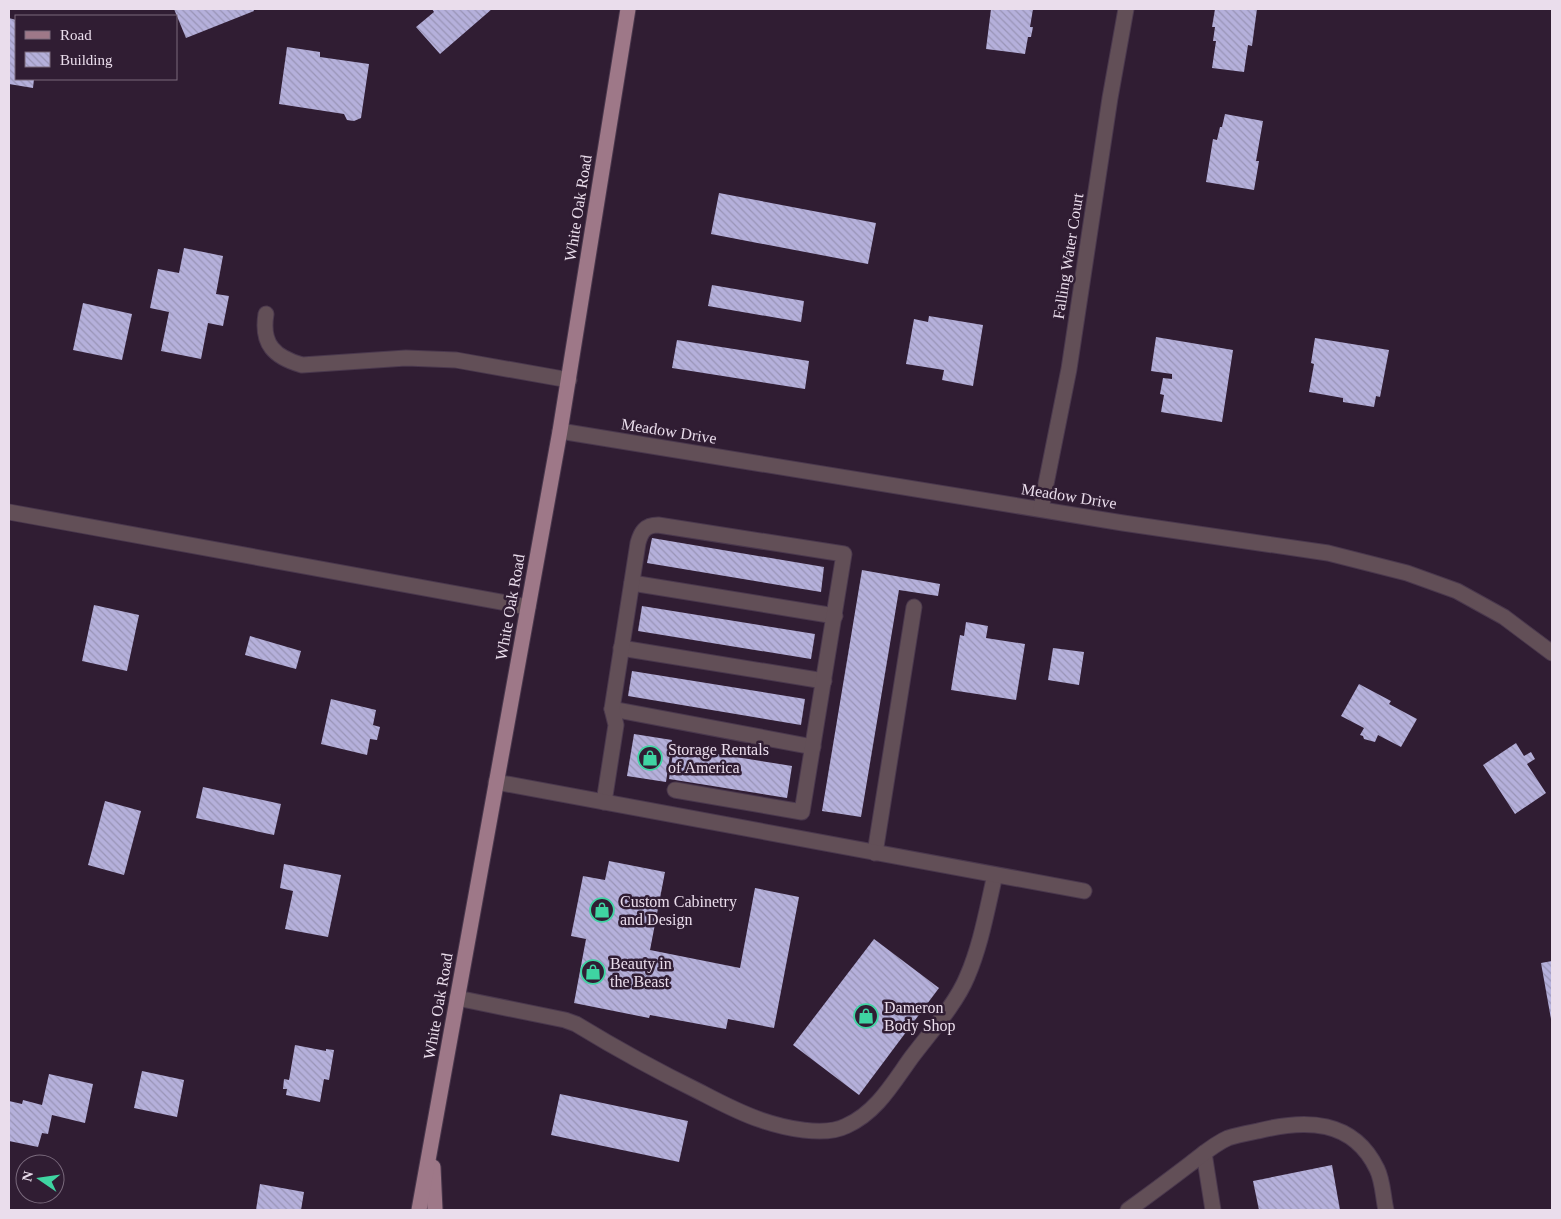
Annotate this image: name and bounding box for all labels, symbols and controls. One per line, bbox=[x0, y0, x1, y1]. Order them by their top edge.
legend bbox=[15, 15, 178, 80]
text: Road bbox=[60, 27, 92, 43]
text: Building bbox=[60, 52, 113, 68]
street label: White Oak Road bbox=[561, 154, 595, 262]
street label: Falling Water Court bbox=[1050, 191, 1087, 320]
street label: Meadow Drive bbox=[620, 415, 718, 447]
street label: Meadow Drive bbox=[1020, 480, 1118, 512]
street label: White Oak Road bbox=[492, 553, 528, 661]
place label: Storage Rentals of America bbox=[668, 741, 769, 776]
shop icon: Storage Rentals of America bbox=[637, 745, 663, 771]
place label: Custom Cabinetry and Design bbox=[620, 893, 737, 929]
shop icon: Custom Cabinetry and Design bbox=[589, 897, 615, 923]
street label: White Oak Road bbox=[420, 952, 456, 1060]
place label: Beauty in the Beast bbox=[610, 955, 672, 990]
shop icon: Beauty in the Beast bbox=[580, 959, 606, 985]
place label: Dameron Body Shop bbox=[884, 999, 956, 1035]
shop icon: Dameron Body Shop bbox=[853, 1003, 879, 1029]
north arrow bbox=[15, 1154, 65, 1204]
text: N bbox=[19, 1170, 36, 1183]

